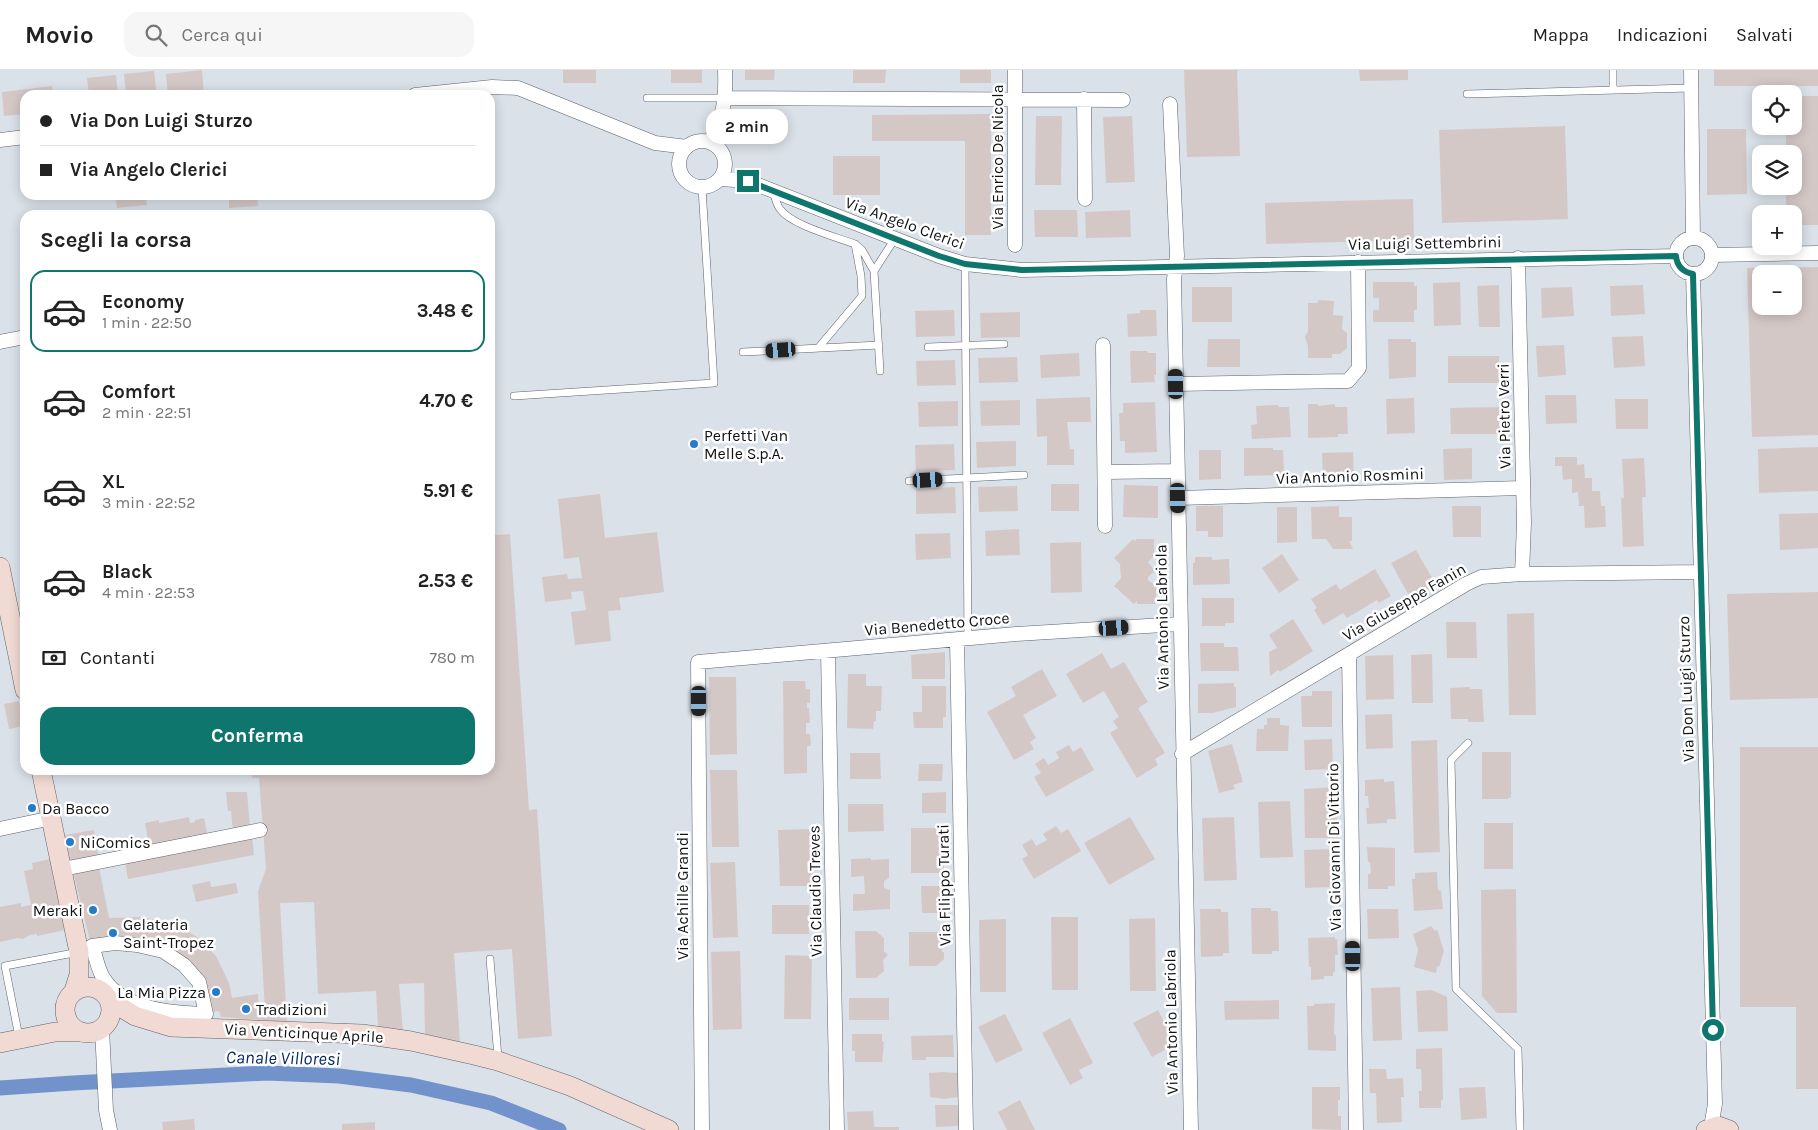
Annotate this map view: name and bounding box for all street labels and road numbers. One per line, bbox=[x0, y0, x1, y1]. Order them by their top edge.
street label: Via Enrico De Nicola bbox=[988, 85, 1007, 229]
street label: Via Angelo Clerici bbox=[843, 193, 967, 253]
street label: Via Luigi Settembrini bbox=[1348, 232, 1502, 254]
street label: Via Pietro Verri bbox=[1494, 363, 1514, 469]
street label: Via Antonio Rosmini bbox=[1276, 464, 1424, 488]
street label: Via Antonio Labriola bbox=[1151, 544, 1173, 690]
street label: Via Giuseppe Fanin bbox=[1339, 559, 1469, 645]
street label: Via Benedetto Croce bbox=[864, 608, 1010, 640]
street label: Via Don Luigi Sturzo bbox=[1674, 616, 1698, 762]
street label: Via Giovanni Di Vittorio bbox=[1323, 763, 1345, 931]
street label: Via Filippo Turati bbox=[933, 824, 955, 946]
street label: Via Claudio Treves bbox=[804, 825, 826, 957]
street label: Via Achille Grandi bbox=[673, 832, 692, 960]
street label: Via Antonio Labriola bbox=[1160, 949, 1182, 1095]
street label: Via Venticinque Aprile bbox=[224, 1019, 384, 1047]

